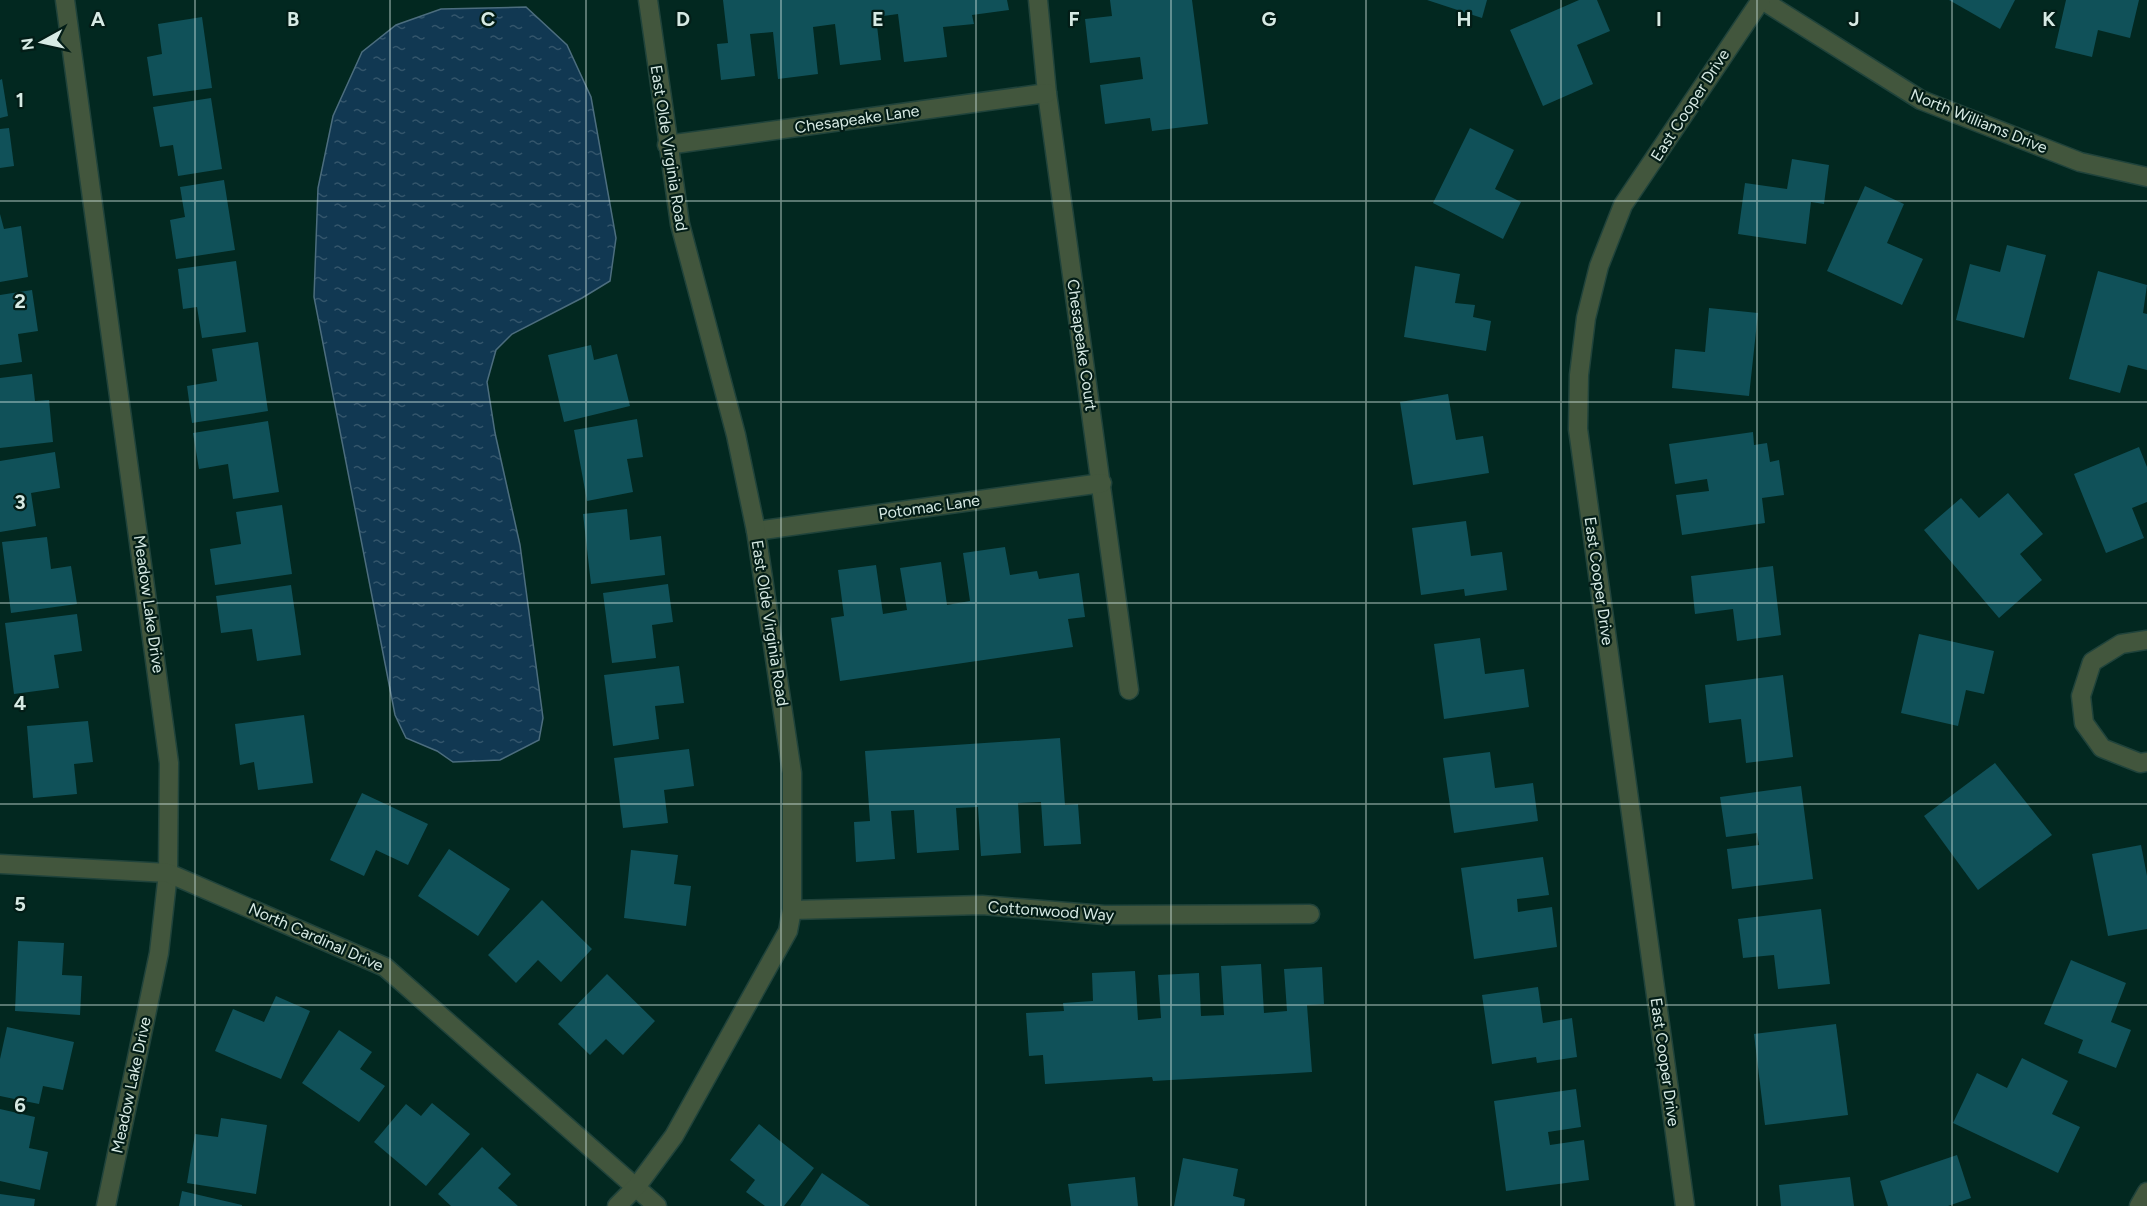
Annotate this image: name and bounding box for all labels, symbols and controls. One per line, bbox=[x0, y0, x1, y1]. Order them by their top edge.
text: A bbox=[91, 7, 106, 31]
text: B bbox=[287, 7, 299, 31]
text: C bbox=[481, 7, 495, 31]
text: D bbox=[676, 7, 690, 31]
text: E bbox=[872, 7, 884, 31]
text: F bbox=[1068, 7, 1080, 31]
text: G bbox=[1262, 7, 1277, 31]
text: H bbox=[1457, 7, 1472, 31]
text: I bbox=[1656, 7, 1662, 31]
text: J bbox=[1848, 7, 1860, 31]
text: K bbox=[2042, 7, 2056, 31]
north arrow bbox=[12, 12, 72, 72]
text: N bbox=[17, 37, 38, 51]
street label: East Cooper Drive bbox=[1647, 45, 1733, 165]
street label: East Olde Virginia Road bbox=[646, 64, 692, 232]
street label: North Williams Drive bbox=[1908, 85, 2050, 157]
text: 1 bbox=[16, 88, 24, 112]
street label: Chesapeake Lane bbox=[793, 101, 921, 137]
street label: Chesapeake Court bbox=[1063, 278, 1101, 412]
text: 2 bbox=[14, 289, 26, 313]
text: 3 bbox=[14, 490, 26, 514]
street label: Potomac Lane bbox=[877, 490, 981, 524]
street label: East Cooper Drive bbox=[1581, 515, 1617, 647]
street label: Meadow Lake Drive bbox=[130, 534, 168, 674]
street label: East Olde Virginia Road bbox=[747, 539, 793, 707]
text: 4 bbox=[14, 691, 27, 715]
text: 5 bbox=[14, 892, 26, 916]
street label: Cottonwood Way bbox=[987, 897, 1115, 925]
street label: North Cardinal Drive bbox=[246, 899, 387, 975]
street label: East Cooper Drive bbox=[1647, 996, 1683, 1128]
street label: Meadow Lake Drive bbox=[107, 1015, 155, 1155]
text: 6 bbox=[14, 1093, 26, 1117]

